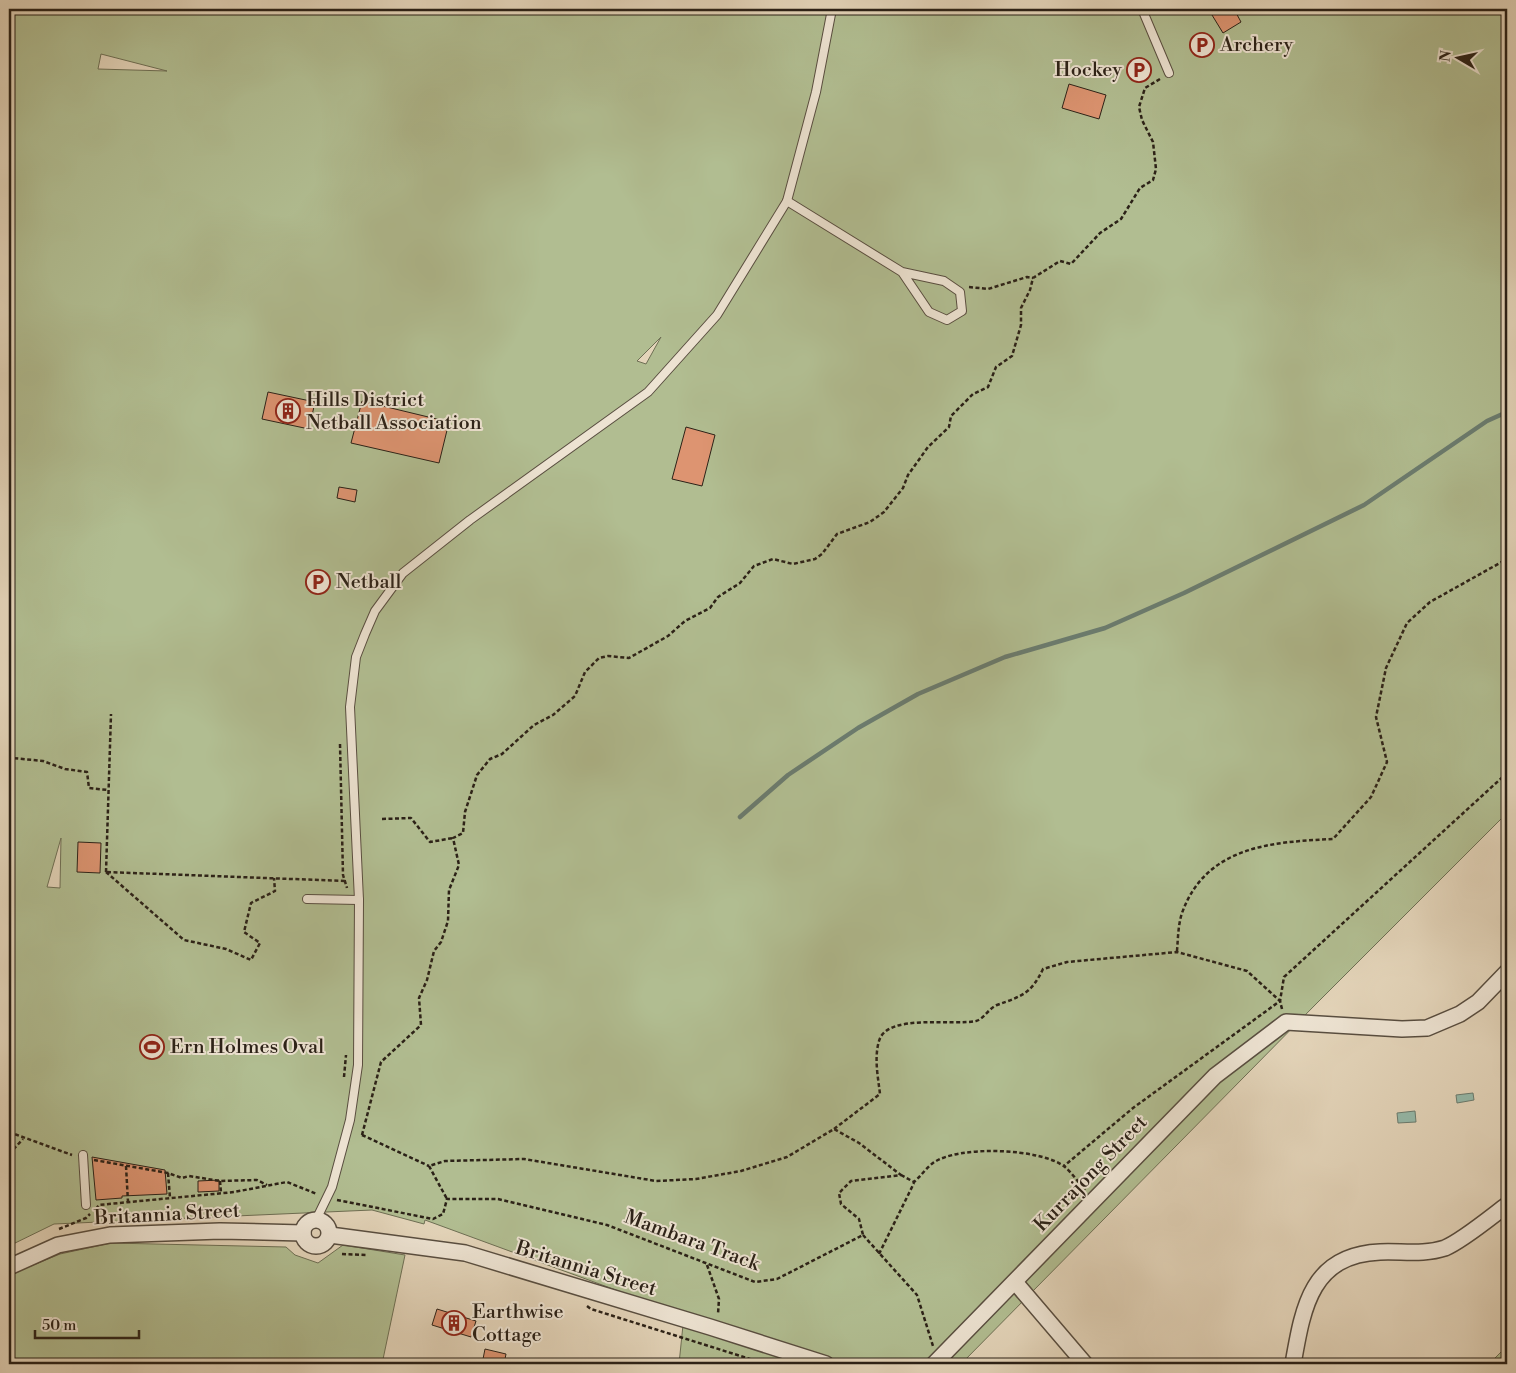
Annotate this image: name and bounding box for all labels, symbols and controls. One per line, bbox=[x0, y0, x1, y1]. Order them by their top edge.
parking icon: Archery bbox=[1189, 32, 1215, 58]
north arrow bbox=[1434, 32, 1484, 82]
place label: Archery bbox=[1219, 33, 1293, 58]
text: N bbox=[1436, 49, 1456, 63]
parking icon: Hockey bbox=[1126, 57, 1152, 83]
place label: Hockey bbox=[1055, 58, 1122, 83]
place label: Hills District Netball Association bbox=[306, 388, 482, 436]
building icon: Hills District Netball Association bbox=[275, 398, 301, 424]
parking icon: Netball bbox=[305, 569, 331, 595]
place label: Netball bbox=[336, 570, 401, 595]
sports icon: Ern Holmes Oval bbox=[139, 1034, 165, 1060]
place label: Ern Holmes Oval bbox=[170, 1035, 324, 1060]
street label: Kurrajong Street bbox=[1029, 1110, 1153, 1238]
street label: Britannia Street bbox=[92, 1199, 241, 1231]
street label: Mambara Track bbox=[621, 1205, 764, 1278]
street label: Britannia Street bbox=[512, 1235, 659, 1302]
place label: Earthwise Cottage bbox=[472, 1300, 563, 1348]
scale bar bbox=[35, 1308, 139, 1340]
building icon: Earthwise Cottage bbox=[441, 1310, 467, 1336]
text: 50 m bbox=[42, 1316, 76, 1335]

